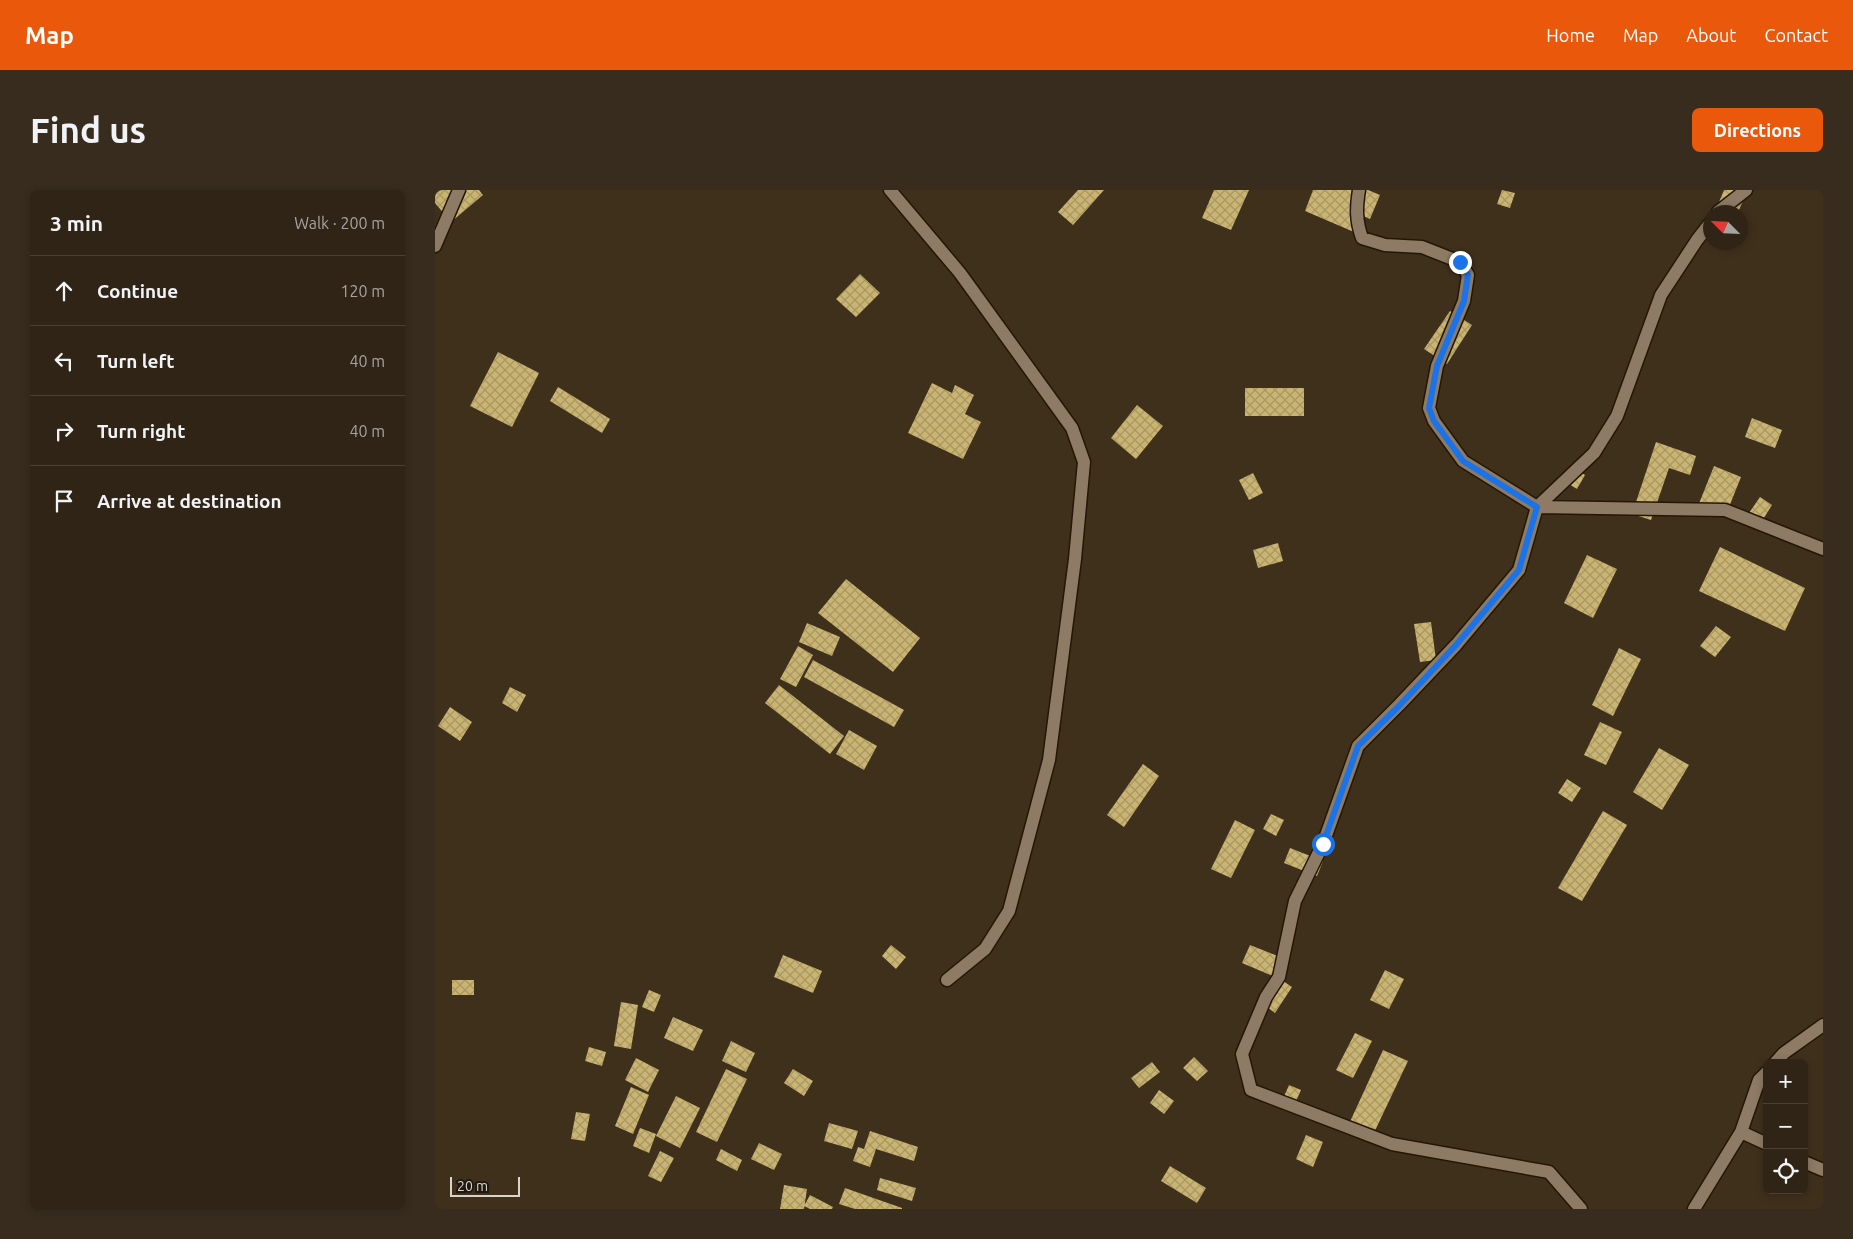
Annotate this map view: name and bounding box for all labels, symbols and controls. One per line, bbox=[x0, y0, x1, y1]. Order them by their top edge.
text: Map bbox=[25, 22, 74, 49]
text: Home bbox=[1546, 25, 1595, 45]
text: Map bbox=[1623, 25, 1658, 45]
text: About bbox=[1686, 25, 1736, 45]
text: Contact bbox=[1764, 25, 1828, 45]
button: Directions bbox=[1692, 108, 1823, 152]
text: Find us bbox=[30, 110, 146, 150]
north arrow bbox=[1703, 205, 1748, 250]
text: 3 min bbox=[50, 211, 103, 235]
text: Walk · 200 m bbox=[294, 214, 385, 232]
route end bbox=[1449, 251, 1472, 274]
icon: ahead bbox=[50, 277, 78, 305]
text: Continue bbox=[97, 280, 178, 302]
text: 120 m bbox=[340, 282, 385, 300]
icon: left bbox=[50, 347, 78, 375]
text: Turn left bbox=[97, 350, 175, 372]
text: 40 m bbox=[349, 352, 385, 370]
icon: right bbox=[50, 417, 78, 445]
text: Turn right bbox=[97, 420, 185, 442]
text: 40 m bbox=[349, 422, 385, 440]
icon: arrive bbox=[50, 487, 78, 515]
text: Arrive at destination bbox=[97, 490, 282, 512]
route start bbox=[1312, 833, 1335, 856]
map controls bbox=[1763, 1059, 1808, 1194]
button: + bbox=[1763, 1059, 1808, 1104]
button: − bbox=[1763, 1104, 1808, 1149]
button: locate bbox=[1763, 1149, 1808, 1194]
scale bar bbox=[450, 1174, 520, 1197]
text: 20 m bbox=[457, 1178, 488, 1194]

